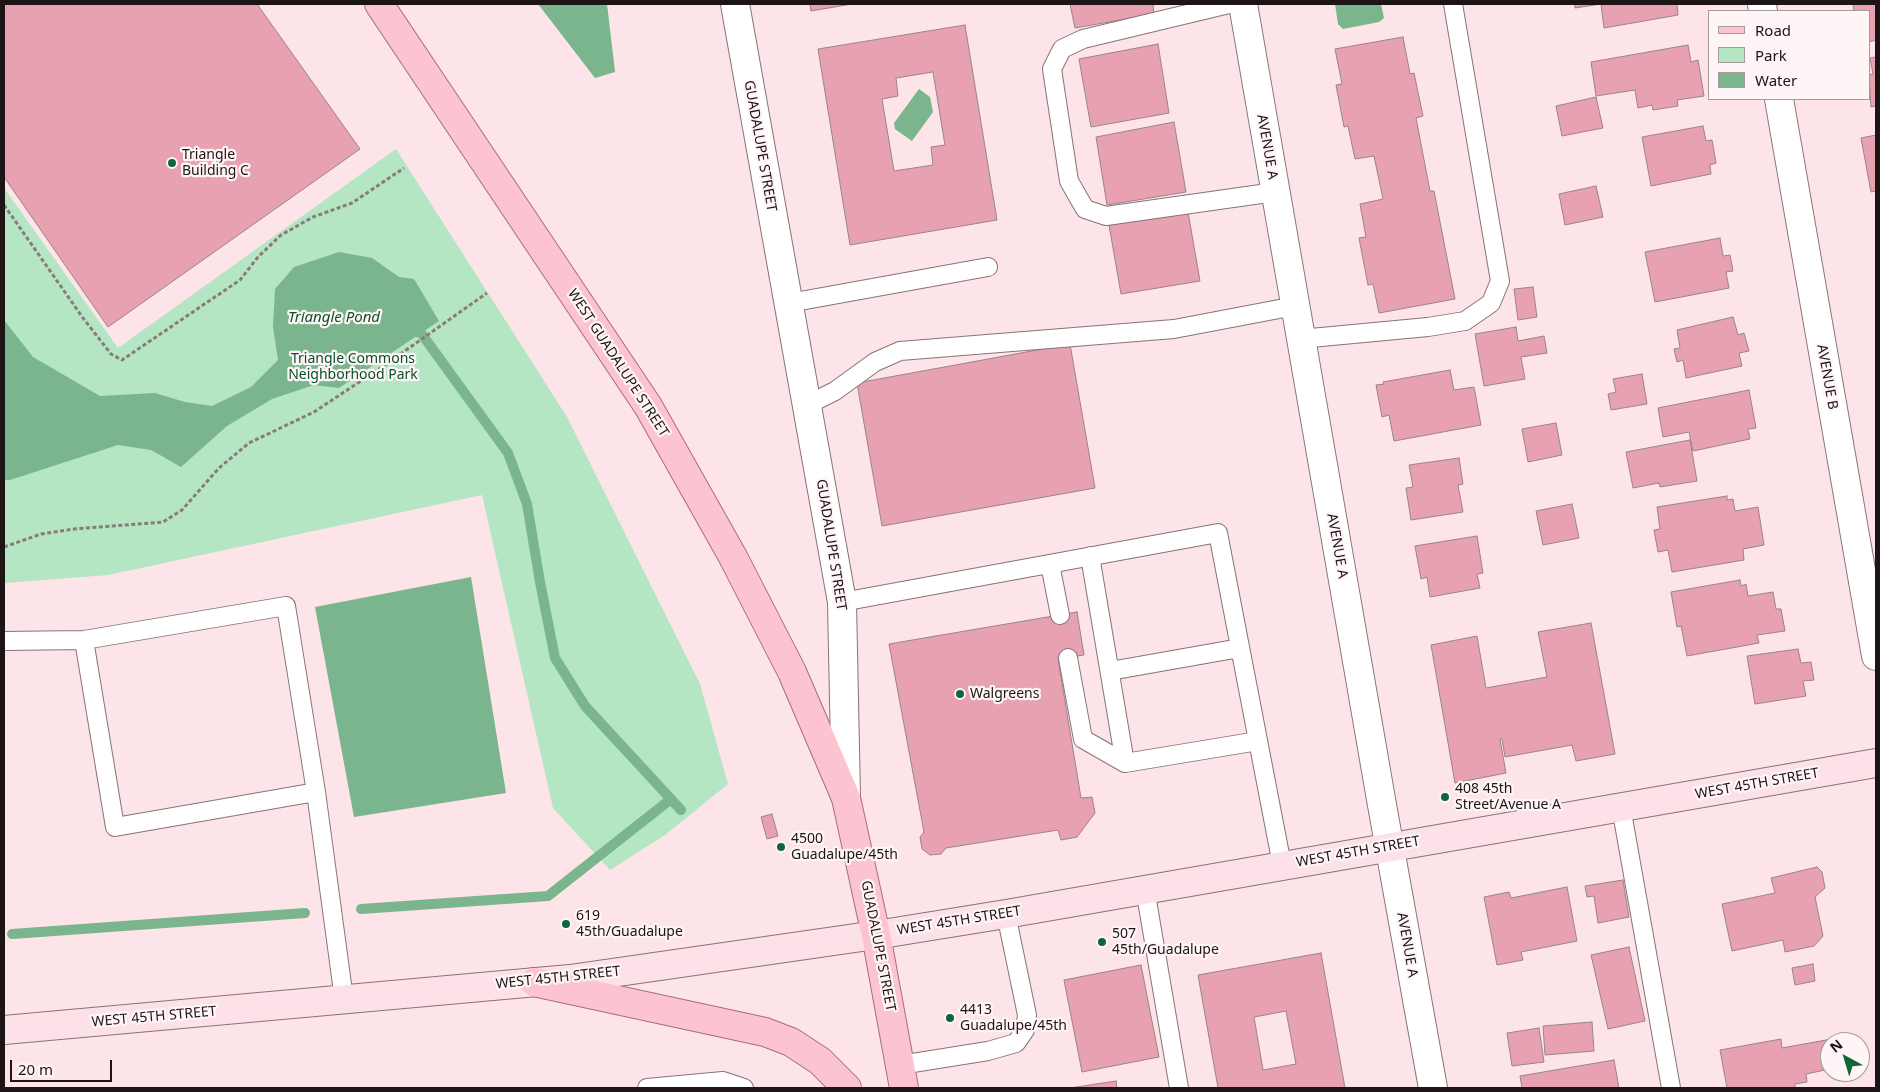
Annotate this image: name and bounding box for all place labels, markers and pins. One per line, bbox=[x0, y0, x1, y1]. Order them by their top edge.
place label: Triangle Building C bbox=[182, 147, 249, 180]
marker: Triangle Building C bbox=[166, 157, 178, 169]
place label: Walgreens bbox=[970, 686, 1039, 702]
marker: Walgreens bbox=[954, 688, 966, 700]
place label: 408 45th Street/Avenue A bbox=[1455, 781, 1561, 814]
marker: 408 45th Street/Avenue A bbox=[1439, 791, 1451, 803]
place label: 4500 Guadalupe/45th bbox=[791, 831, 898, 864]
marker: 4500 Guadalupe/45th bbox=[775, 841, 787, 853]
place label: 619 45th/Guadalupe bbox=[576, 908, 683, 940]
marker: 619 45th/Guadalupe bbox=[560, 918, 572, 930]
place label: 507 45th/Guadalupe bbox=[1112, 926, 1219, 959]
marker: 507 45th/Guadalupe bbox=[1096, 936, 1108, 948]
place label: 4413 Guadalupe/45th bbox=[960, 1002, 1067, 1034]
marker: 4413 Guadalupe/45th bbox=[944, 1012, 956, 1024]

